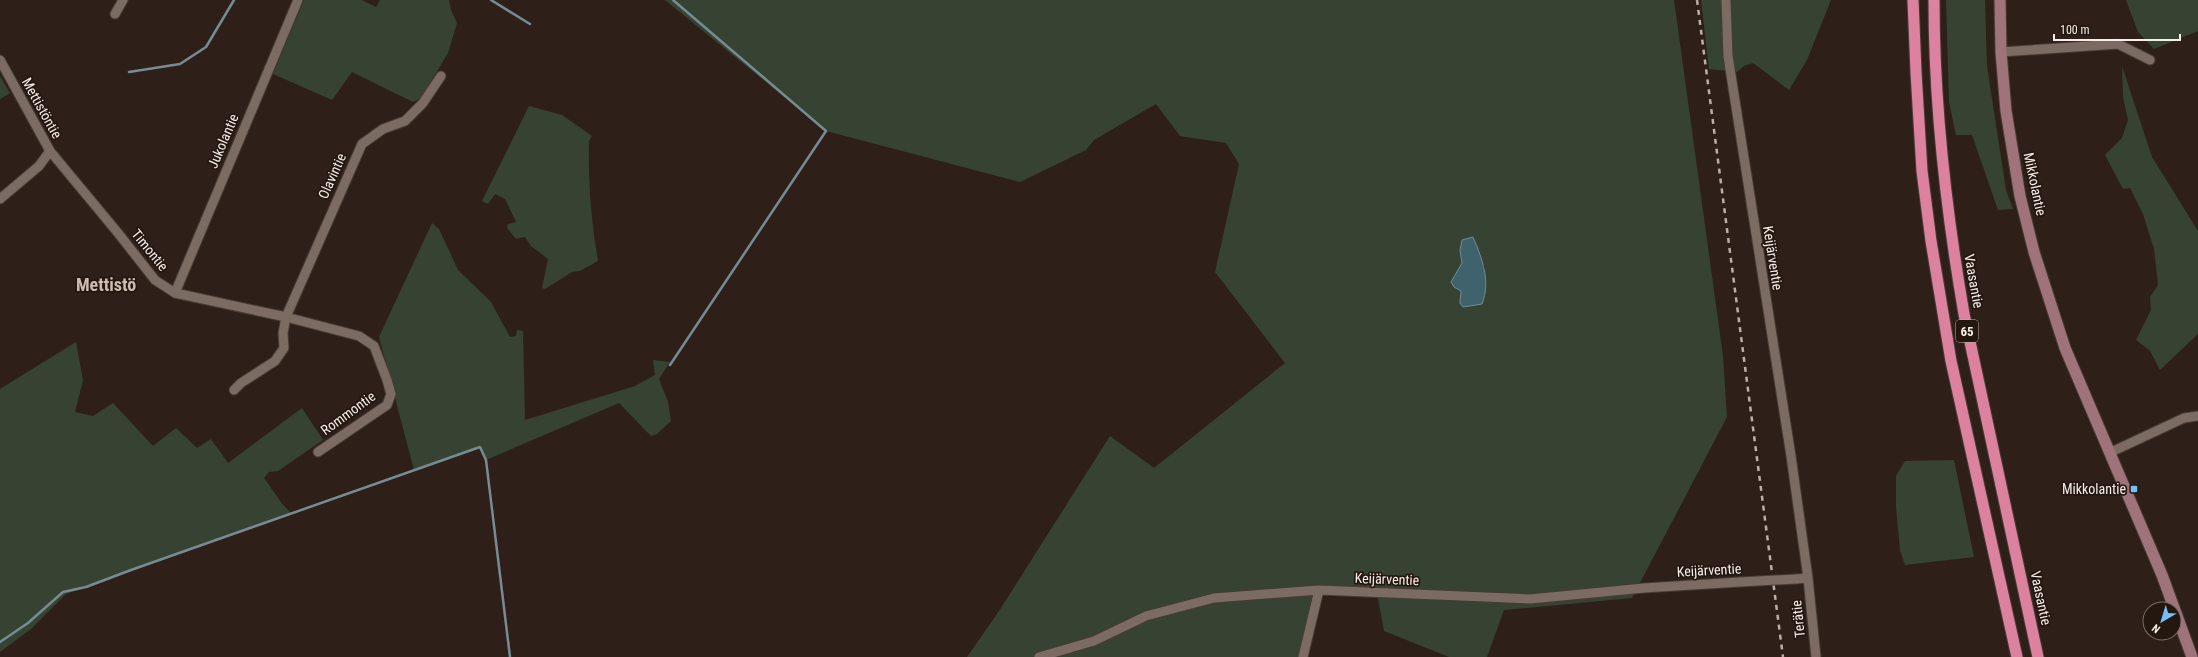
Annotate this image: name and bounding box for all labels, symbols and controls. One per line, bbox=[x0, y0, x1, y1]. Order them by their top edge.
scale bar bbox=[2054, 16, 2180, 42]
text: 100 m bbox=[2060, 23, 2090, 37]
street label: Mettistöntie bbox=[19, 75, 65, 141]
street label: Jukolantie bbox=[204, 111, 242, 171]
street label: Olavintie bbox=[315, 150, 349, 201]
street label: Mikkolantie bbox=[2021, 151, 2050, 217]
street label: Keijärventie bbox=[1760, 225, 1786, 292]
street label: Timontie bbox=[128, 226, 172, 274]
street label: Vaasantie bbox=[1961, 253, 1987, 310]
district label: Mettistö bbox=[76, 274, 136, 295]
road number: 65 bbox=[1956, 320, 1978, 342]
street label: Rommontie bbox=[318, 388, 379, 438]
place label: Mikkolantie bbox=[2062, 481, 2126, 497]
marker: Mikkolantie bbox=[2129, 484, 2139, 494]
street label: Keijärventie bbox=[1676, 560, 1742, 580]
street label: Keijärventie bbox=[1354, 570, 1420, 588]
street label: Vaasantie bbox=[2027, 570, 2055, 627]
street label: Terätie bbox=[1788, 599, 1808, 639]
north arrow bbox=[2142, 601, 2182, 641]
text: N bbox=[2149, 621, 2163, 636]

